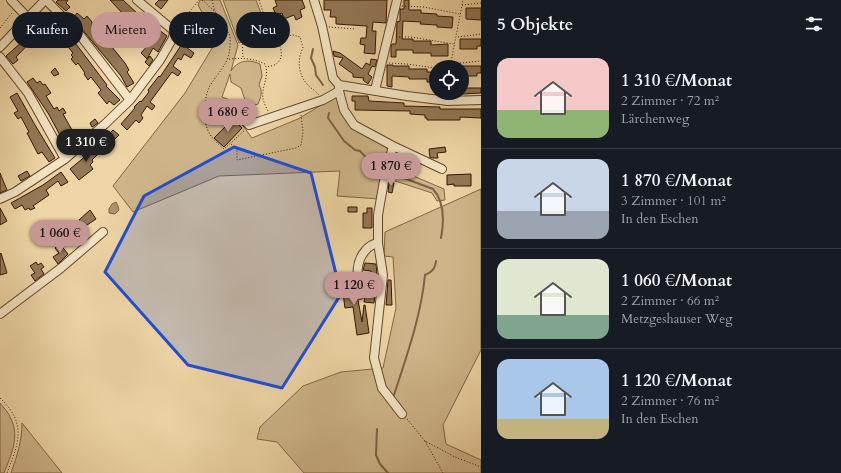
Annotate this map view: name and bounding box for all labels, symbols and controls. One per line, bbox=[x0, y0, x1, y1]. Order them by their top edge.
chip: Kaufen bbox=[12, 12, 83, 48]
chip: Mieten bbox=[91, 12, 161, 48]
chip: Filter bbox=[169, 12, 228, 48]
chip: Neu bbox=[236, 12, 290, 48]
text: 5 Objekte bbox=[497, 13, 573, 36]
icon: filters bbox=[803, 13, 825, 35]
map controls bbox=[429, 60, 469, 100]
button: locate bbox=[429, 60, 469, 100]
text: 1 310 €/Monat bbox=[621, 69, 732, 92]
icon: home bbox=[529, 74, 577, 122]
text: 2 Zimmer · 72 m² bbox=[621, 92, 719, 110]
pin: 1 680 € bbox=[191, 99, 265, 133]
text: 1 680 € bbox=[207, 103, 249, 121]
text: Lärchenweg bbox=[621, 110, 689, 128]
pin: 1 310 € bbox=[49, 129, 123, 163]
text: 1 310 € bbox=[65, 133, 107, 151]
pin: 1 870 € bbox=[354, 153, 428, 187]
text: 1 870 € bbox=[370, 157, 412, 175]
text: 1 870 €/Monat bbox=[621, 169, 732, 192]
icon: home bbox=[529, 175, 577, 223]
text: 3 Zimmer · 101 m² bbox=[621, 192, 726, 210]
text: In den Eschen bbox=[621, 210, 699, 228]
pin: 1 060 € bbox=[23, 220, 97, 254]
text: 1 060 € bbox=[39, 224, 81, 242]
text: 1 060 €/Monat bbox=[621, 269, 732, 292]
pin: 1 120 € bbox=[317, 272, 391, 306]
icon: home bbox=[529, 275, 577, 323]
text: 1 120 € bbox=[333, 276, 375, 294]
text: 2 Zimmer · 66 m² bbox=[621, 292, 719, 310]
text: Metzgeshauser Weg bbox=[621, 310, 733, 328]
text: 1 120 €/Monat bbox=[621, 369, 732, 392]
icon: home bbox=[529, 375, 577, 423]
text: 2 Zimmer · 76 m² bbox=[621, 392, 719, 410]
text: In den Eschen bbox=[621, 410, 699, 428]

